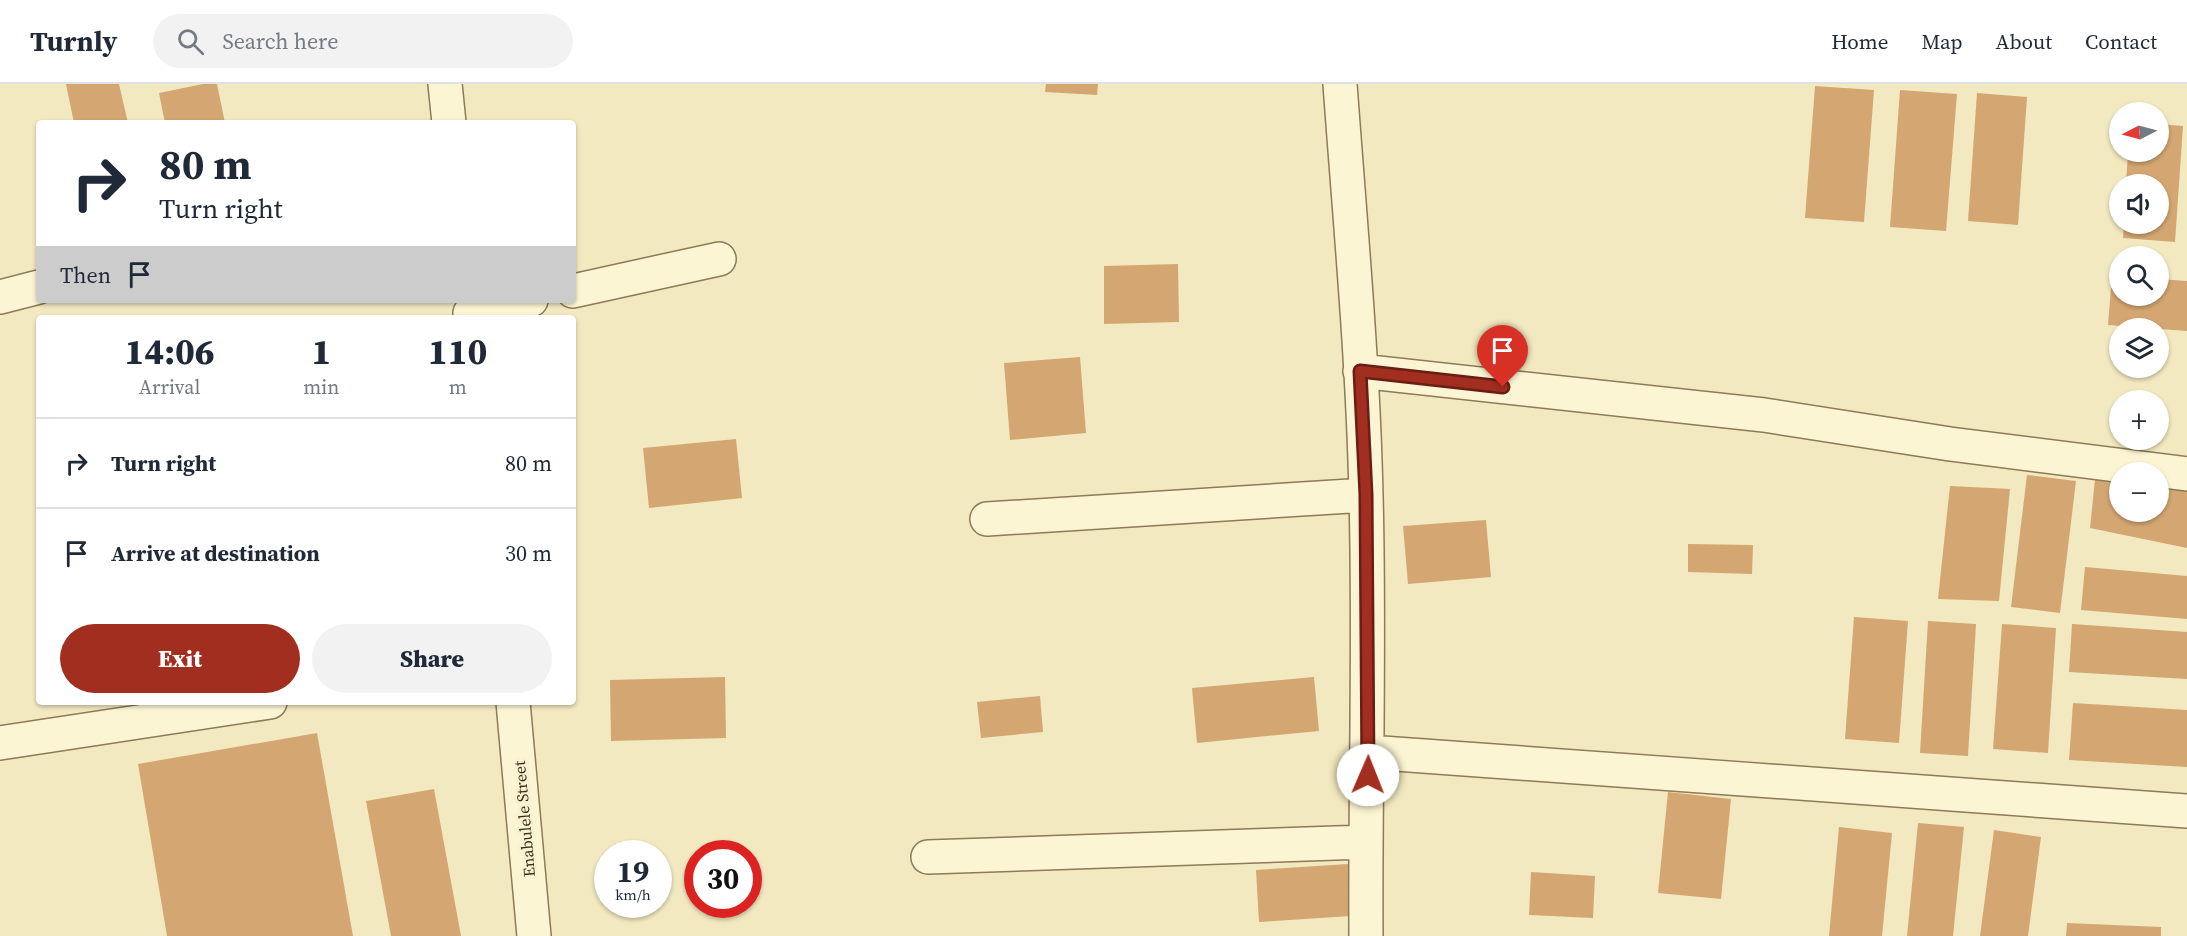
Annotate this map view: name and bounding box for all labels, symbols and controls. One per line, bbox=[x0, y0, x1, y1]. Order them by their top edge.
search box bbox=[153, 14, 573, 68]
text: Turnly bbox=[30, 22, 117, 60]
icon: search bbox=[174, 25, 207, 58]
text: Search here bbox=[222, 26, 338, 56]
text: Home bbox=[1831, 27, 1889, 56]
text: Map bbox=[1922, 27, 1963, 56]
text: About bbox=[1996, 27, 2052, 56]
text: Contact bbox=[2085, 27, 2157, 56]
north arrow bbox=[2109, 102, 2169, 162]
map controls bbox=[2109, 102, 2169, 522]
text: 80 m bbox=[159, 135, 252, 193]
icon: right bbox=[60, 144, 138, 222]
button: sound bbox=[2109, 174, 2169, 234]
text: Turn right bbox=[159, 190, 283, 227]
button: search bbox=[2109, 246, 2169, 306]
icon: arrive bbox=[123, 258, 156, 291]
text: Then bbox=[60, 260, 111, 290]
button: layers bbox=[2109, 318, 2169, 378]
pin bbox=[1477, 325, 1528, 387]
text: 14:06 bbox=[125, 327, 215, 376]
text: 1 bbox=[311, 327, 331, 376]
text: 110 bbox=[428, 327, 487, 376]
icon: arrive bbox=[1486, 334, 1519, 367]
text: Arrival bbox=[139, 373, 201, 401]
text: min bbox=[303, 373, 339, 401]
text: m bbox=[449, 373, 467, 401]
button: + bbox=[2109, 390, 2169, 450]
icon: right bbox=[60, 447, 93, 480]
text: Turn right bbox=[111, 448, 216, 478]
text: 80 m bbox=[505, 448, 552, 478]
button: − bbox=[2109, 462, 2169, 522]
icon: arrive bbox=[60, 537, 93, 570]
text: Arrive at destination bbox=[111, 538, 320, 568]
text: 30 m bbox=[505, 538, 552, 568]
button: Exit bbox=[60, 624, 300, 693]
button: Share bbox=[312, 624, 552, 693]
position arrow bbox=[1336, 743, 1400, 807]
street label: Enabulele Street bbox=[508, 759, 540, 878]
speed limit sign: 30 bbox=[684, 840, 762, 918]
text: 19 bbox=[617, 851, 649, 892]
text: km/h bbox=[615, 884, 651, 905]

